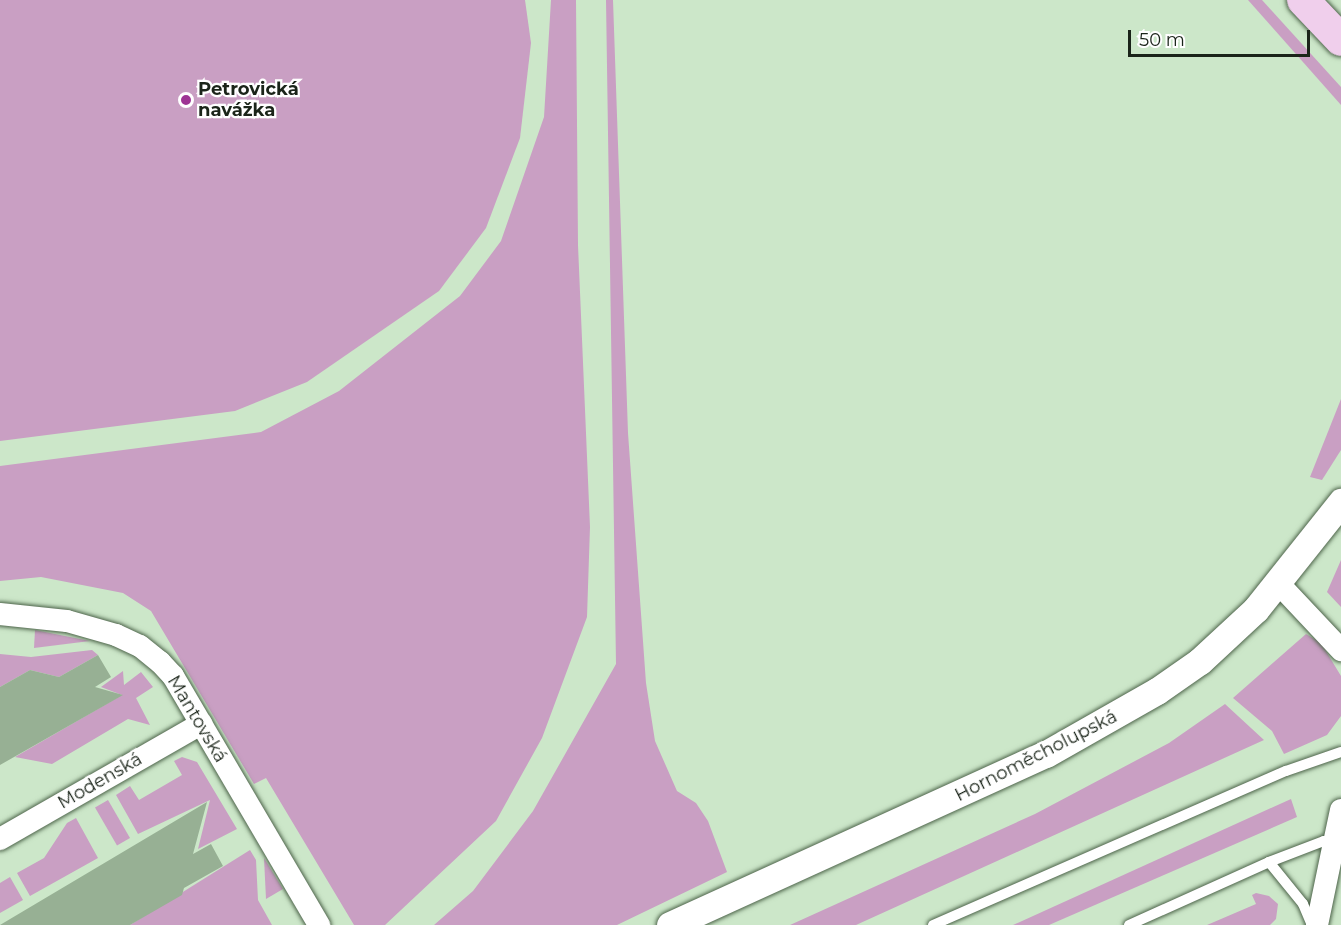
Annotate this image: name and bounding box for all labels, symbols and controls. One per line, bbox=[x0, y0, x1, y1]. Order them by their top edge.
scale bar bbox=[1131, 18, 1312, 56]
text: 50 m bbox=[1139, 29, 1185, 51]
place label: Petrovická navážka bbox=[198, 79, 299, 122]
marker: Petrovická navážka bbox=[179, 93, 193, 107]
street label: Mantovská bbox=[163, 672, 231, 766]
street label: Hornoměcholupská bbox=[951, 706, 1121, 806]
street label: Modenská bbox=[54, 748, 146, 814]

